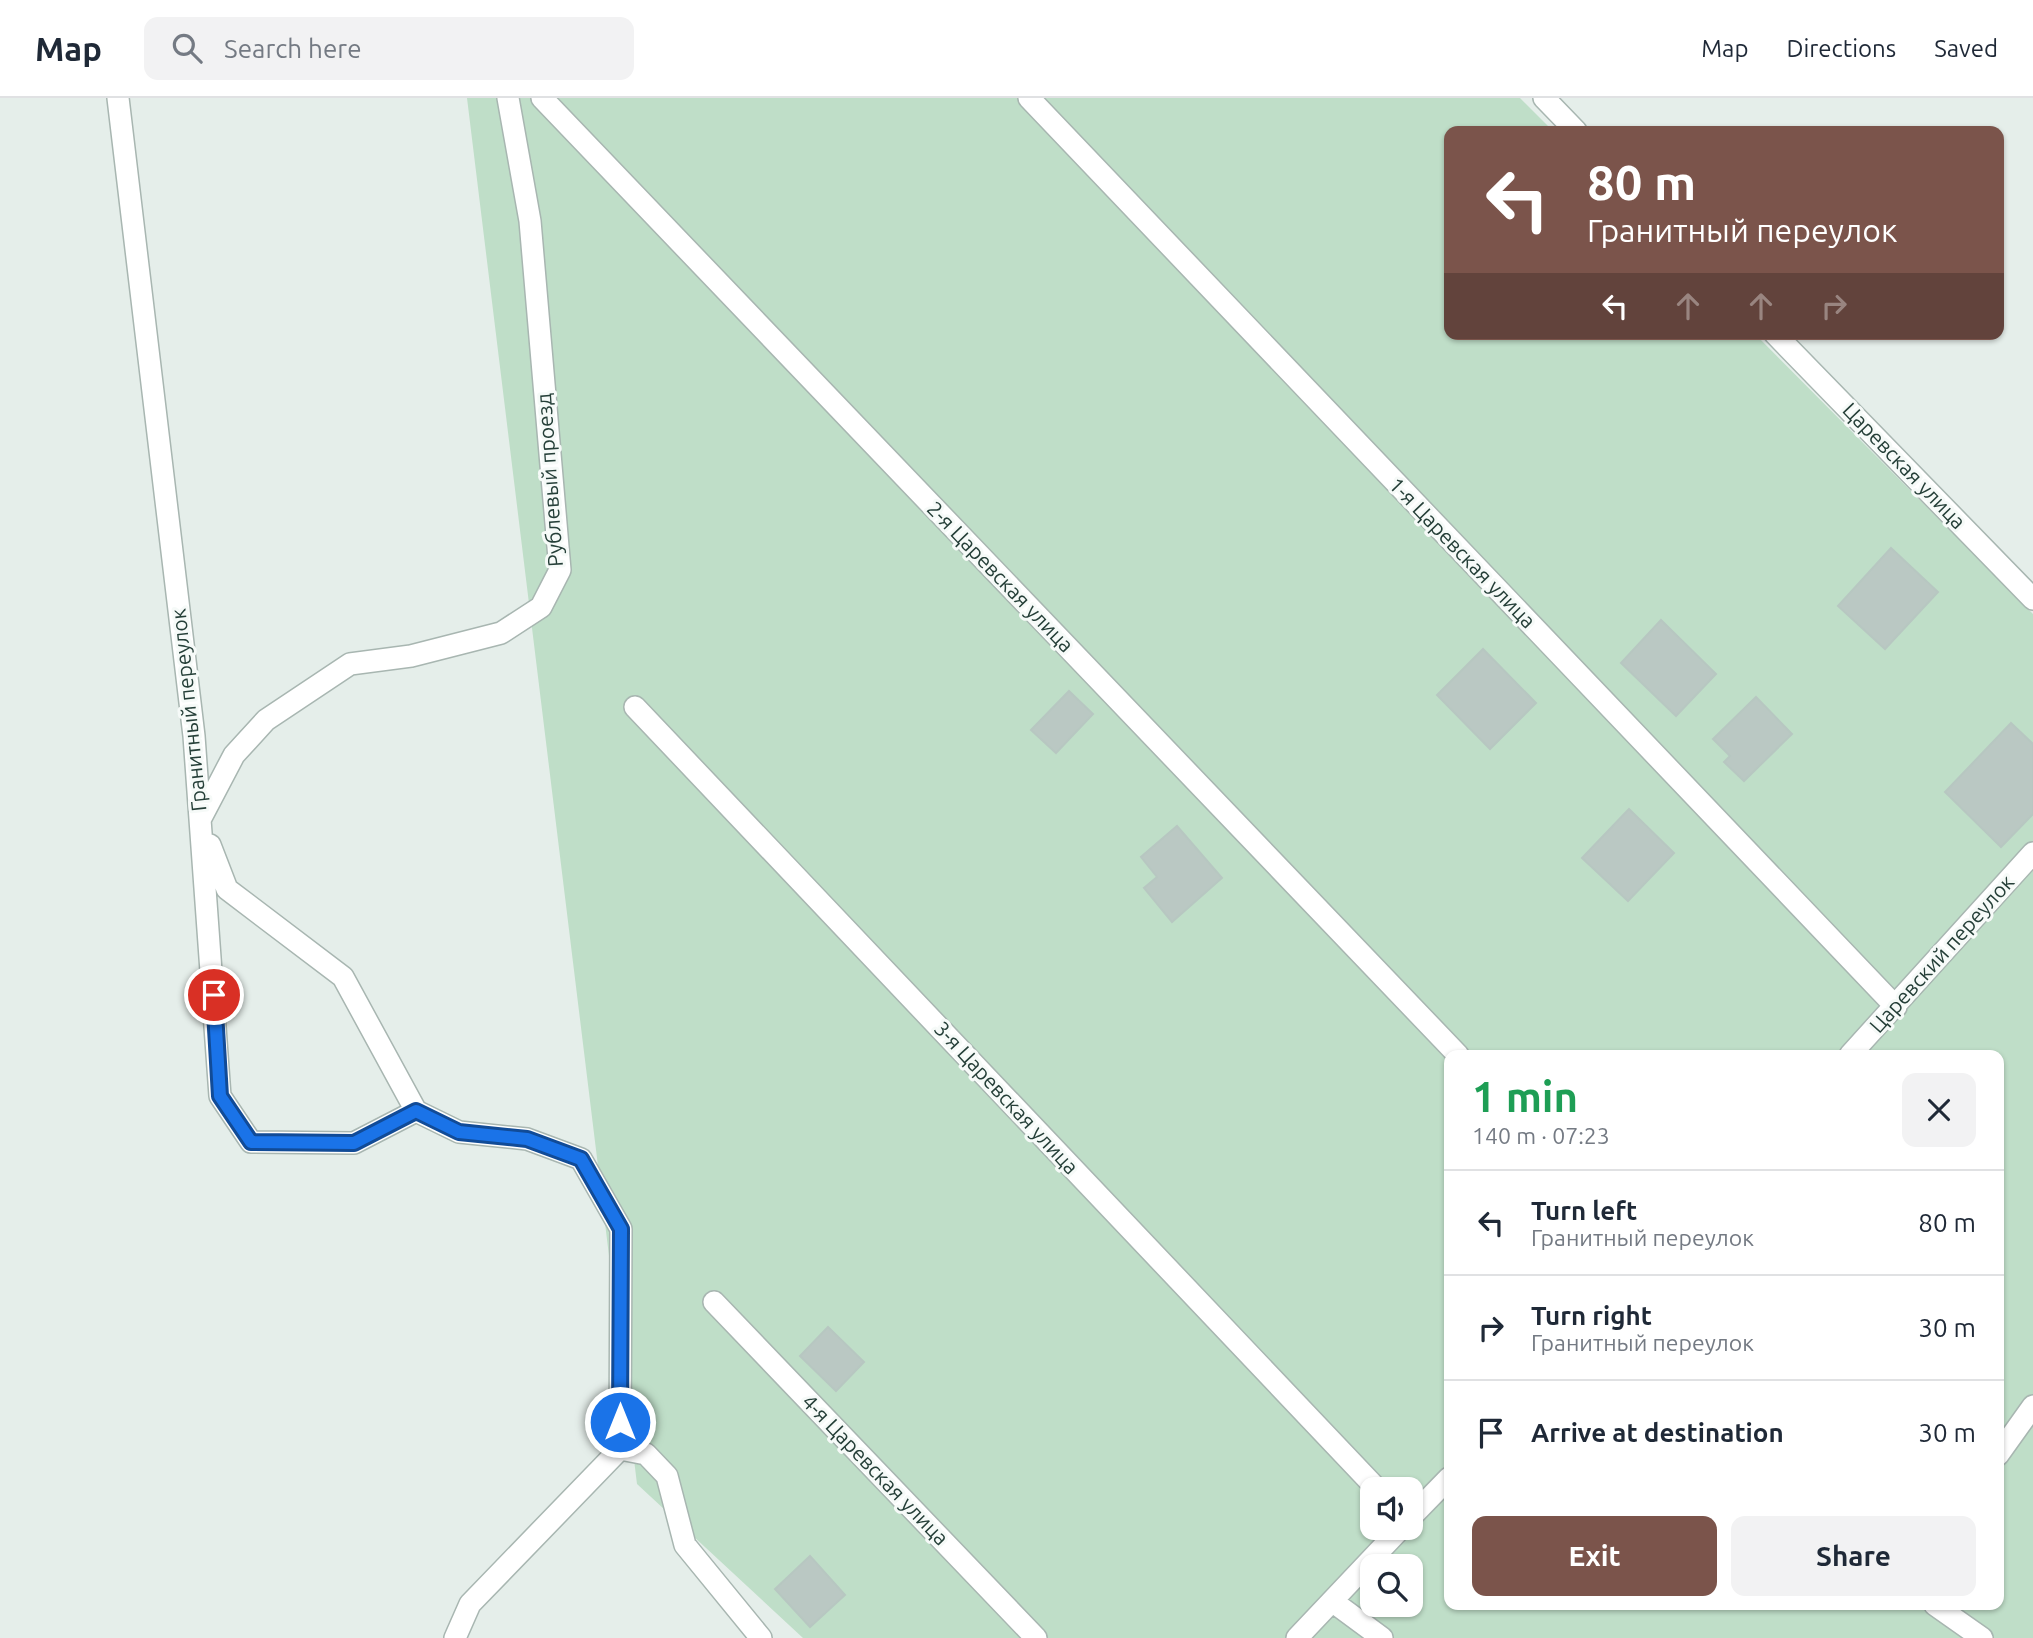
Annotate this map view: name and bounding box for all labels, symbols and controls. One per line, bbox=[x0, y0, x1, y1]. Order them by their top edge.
search box bbox=[144, 17, 634, 80]
icon: search bbox=[168, 29, 206, 67]
text: Map bbox=[35, 30, 102, 67]
text: Search here bbox=[224, 34, 362, 63]
text: Map bbox=[1701, 35, 1748, 62]
text: Directions bbox=[1786, 35, 1896, 62]
text: Saved bbox=[1934, 35, 1998, 62]
icon: left bbox=[1472, 154, 1563, 245]
text: 80 m bbox=[1587, 154, 1696, 209]
text: Гранитный переулок bbox=[1587, 212, 1897, 248]
icon: left bbox=[1596, 287, 1634, 325]
icon: ahead bbox=[1669, 287, 1707, 325]
icon: ahead bbox=[1742, 287, 1780, 325]
icon: right bbox=[1815, 287, 1853, 325]
street label: Рублевый проезд bbox=[531, 392, 567, 568]
street label: Царевская улица bbox=[1838, 397, 1971, 533]
street label: 1-я Царевская улица bbox=[1385, 472, 1541, 633]
street label: 2-я Царевская улица bbox=[923, 496, 1079, 657]
street label: Гранитный переулок bbox=[165, 607, 211, 813]
street label: Царевский переулок bbox=[1864, 869, 2019, 1037]
pin bbox=[184, 965, 244, 1025]
icon: arrive bbox=[195, 976, 233, 1014]
street label: 3-я Царевская улица bbox=[930, 1016, 1084, 1179]
text: 1 min bbox=[1472, 1073, 1578, 1120]
button: close bbox=[1902, 1073, 1976, 1147]
text: 140 m · 07:23 bbox=[1472, 1123, 1610, 1148]
text: Turn left bbox=[1531, 1196, 1637, 1225]
icon: left bbox=[1472, 1204, 1510, 1242]
text: 80 m bbox=[1918, 1208, 1976, 1237]
text: Гранитный переулок bbox=[1531, 1225, 1754, 1250]
text: Turn right bbox=[1531, 1301, 1652, 1330]
icon: right bbox=[1472, 1309, 1510, 1347]
text: 30 m bbox=[1918, 1313, 1976, 1342]
text: Гранитный переулок bbox=[1531, 1330, 1754, 1355]
position arrow bbox=[583, 1385, 657, 1459]
street label: 4-я Царевская улица bbox=[798, 1389, 954, 1550]
icon: arrive bbox=[1472, 1414, 1510, 1452]
text: Arrive at destination bbox=[1531, 1418, 1784, 1447]
text: 30 m bbox=[1918, 1418, 1976, 1447]
map controls bbox=[1360, 1477, 1423, 1617]
button: sound bbox=[1360, 1477, 1423, 1540]
button: Exit bbox=[1472, 1516, 1717, 1596]
button: Share bbox=[1731, 1516, 1976, 1596]
button: search bbox=[1360, 1554, 1423, 1617]

